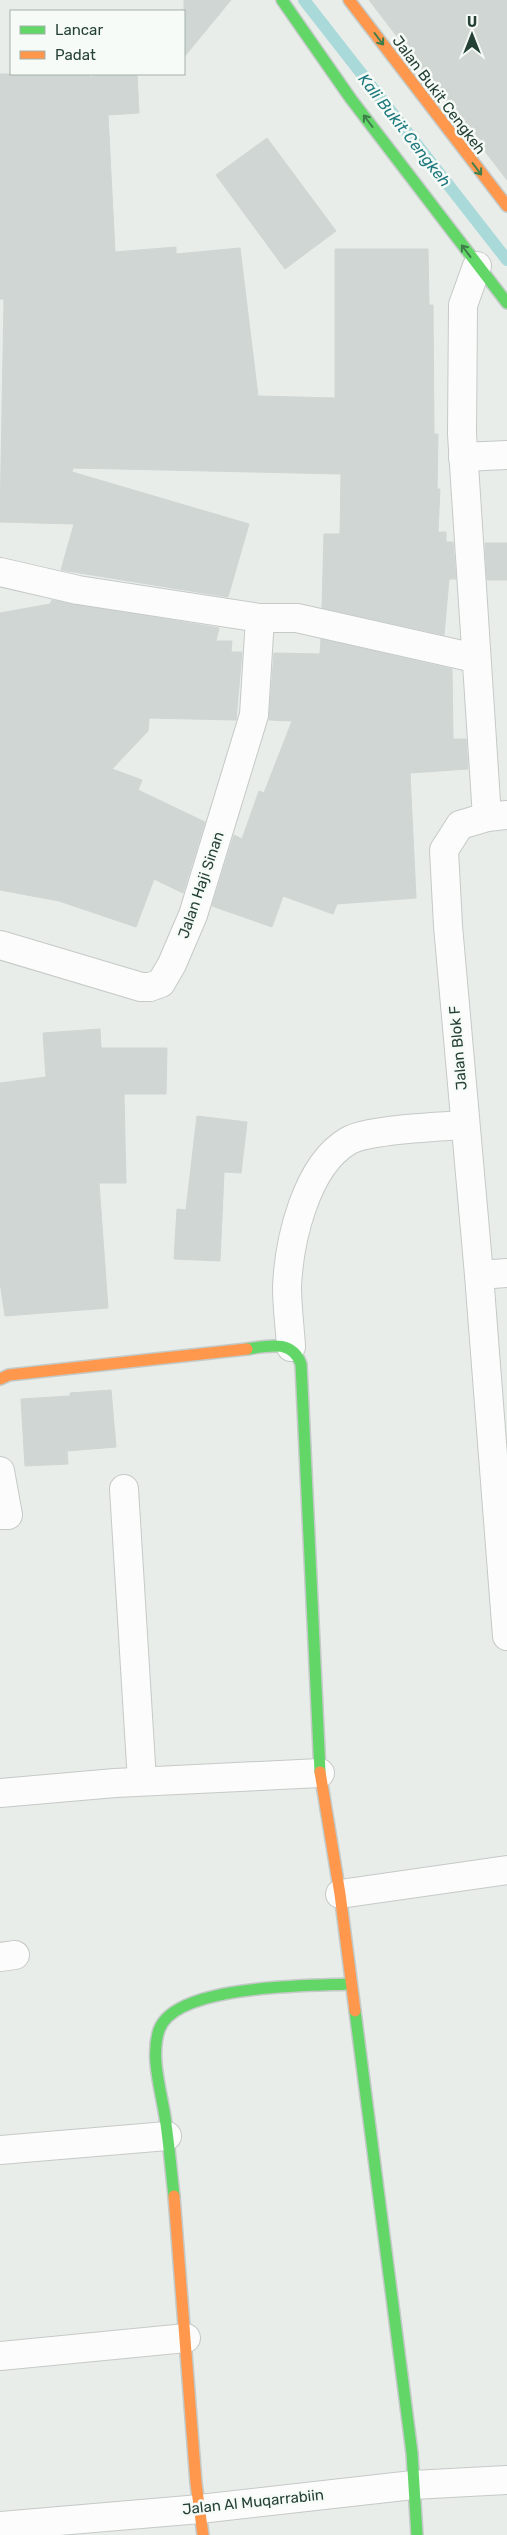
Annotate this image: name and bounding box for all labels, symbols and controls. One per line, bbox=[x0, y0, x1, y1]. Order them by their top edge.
legend bbox=[10, 10, 185, 75]
north arrow bbox=[447, 10, 497, 60]
text: U bbox=[467, 14, 477, 31]
text: Lancar bbox=[55, 21, 103, 39]
one-way arrow bbox=[373, 32, 384, 45]
street label: Jalan Bukit Cengkeh bbox=[389, 32, 489, 158]
text: Padat bbox=[55, 46, 96, 64]
water label: Kali Bukit Cengkeh bbox=[354, 70, 455, 191]
one-way arrow bbox=[362, 115, 373, 128]
one-way arrow bbox=[471, 162, 482, 175]
one-way arrow bbox=[461, 244, 471, 258]
street label: Jalan Haji Sinan bbox=[174, 829, 228, 941]
street label: Jalan Blok F bbox=[445, 1005, 471, 1091]
street label: Jalan Al Muqarrabiin bbox=[181, 2486, 325, 2518]

